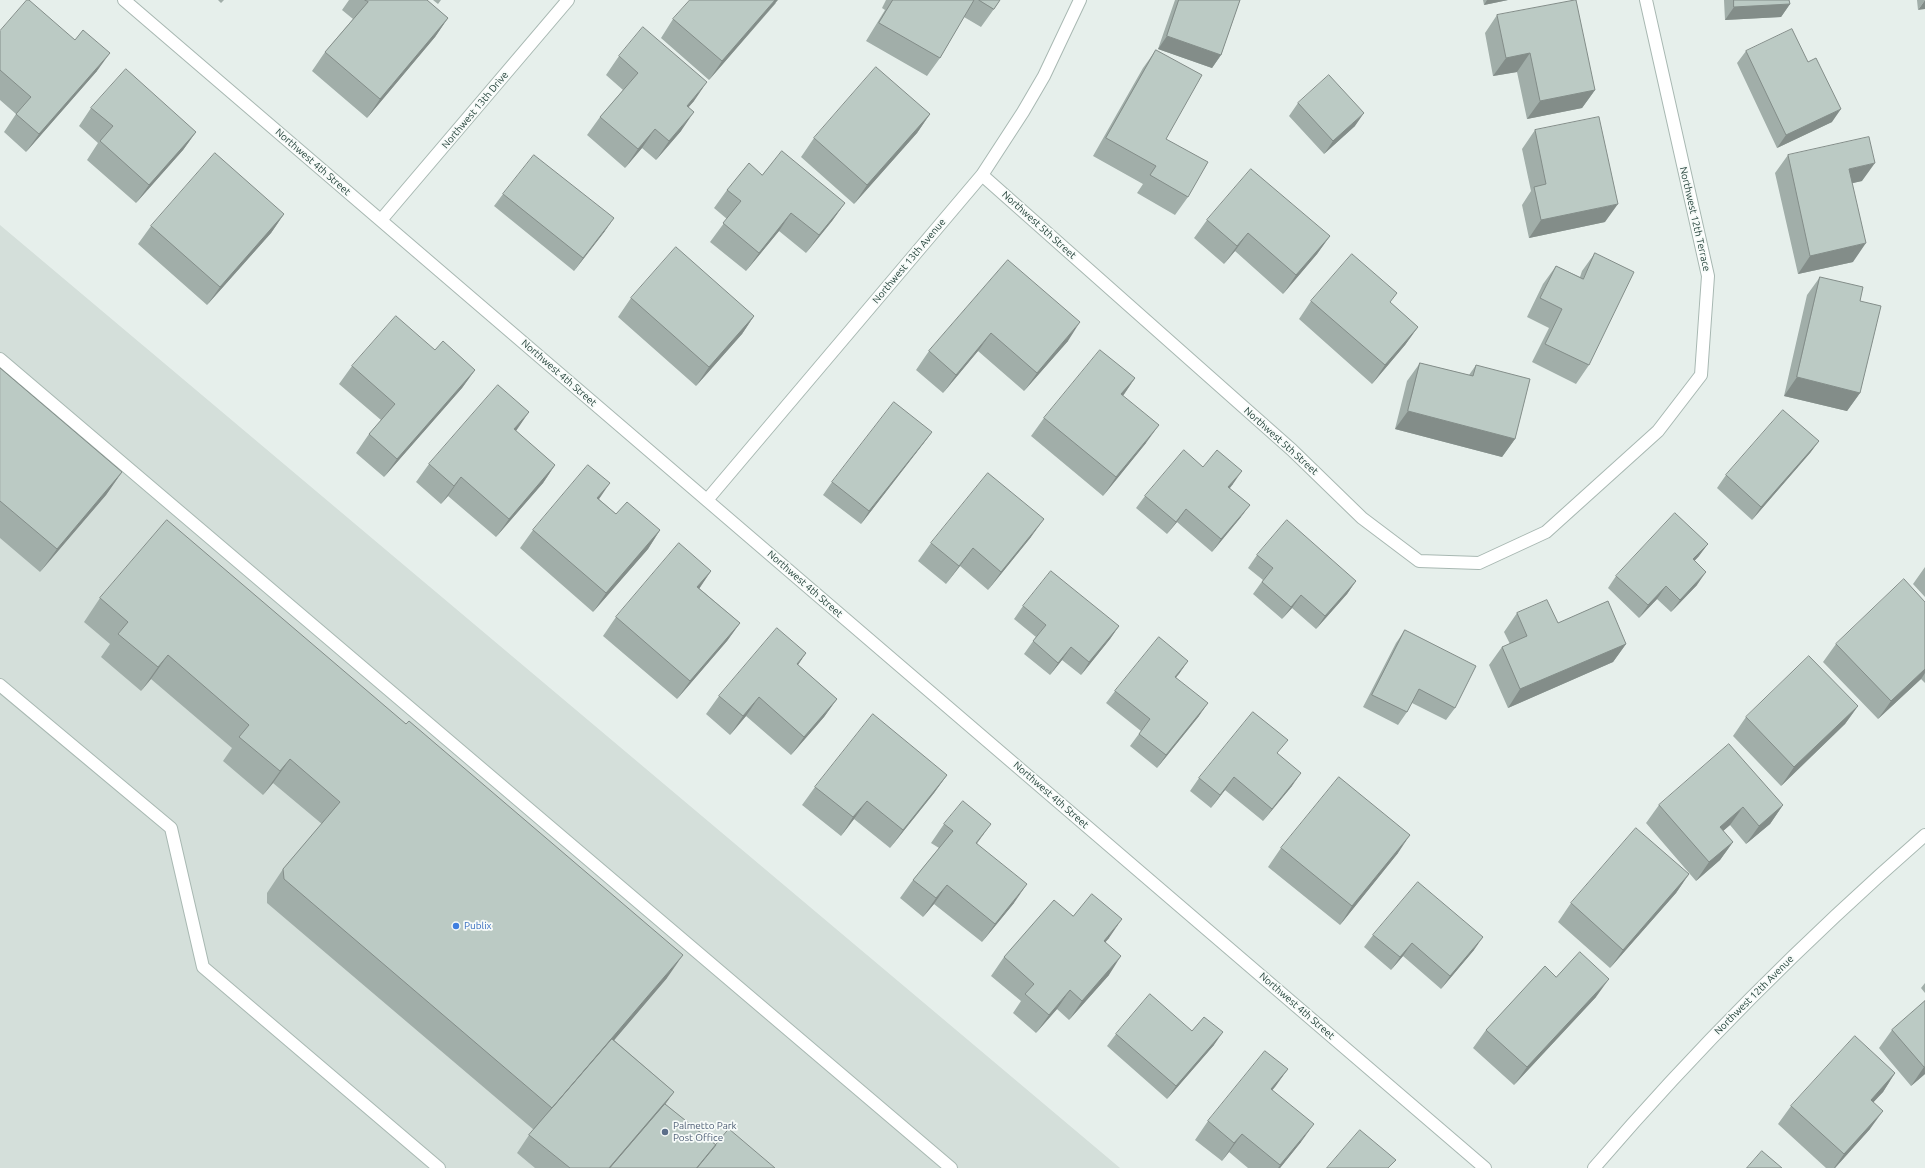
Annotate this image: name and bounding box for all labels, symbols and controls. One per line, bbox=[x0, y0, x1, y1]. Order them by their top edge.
street label: Northwest 13th Drive bbox=[439, 69, 511, 151]
street label: Northwest 4th Street bbox=[273, 126, 353, 198]
street label: Northwest 12th Terrace bbox=[1677, 166, 1713, 272]
street label: Northwest 5th Street bbox=[999, 189, 1079, 261]
street label: Northwest 13th Avenue bbox=[870, 216, 948, 306]
street label: Northwest 4th Street bbox=[519, 337, 599, 409]
street label: Northwest 5th Street bbox=[1241, 405, 1321, 477]
street label: Northwest 4th Street bbox=[765, 548, 845, 620]
street label: Northwest 4th Street bbox=[1011, 759, 1091, 831]
place label: Publix bbox=[464, 920, 492, 932]
marker: Publix bbox=[451, 921, 461, 931]
street label: Northwest 12th Avenue bbox=[1712, 953, 1796, 1037]
street label: Northwest 4th Street bbox=[1257, 970, 1337, 1042]
place label: Palmetto Park Post Office bbox=[673, 1120, 737, 1144]
marker: Palmetto Park Post Office bbox=[660, 1127, 670, 1137]

